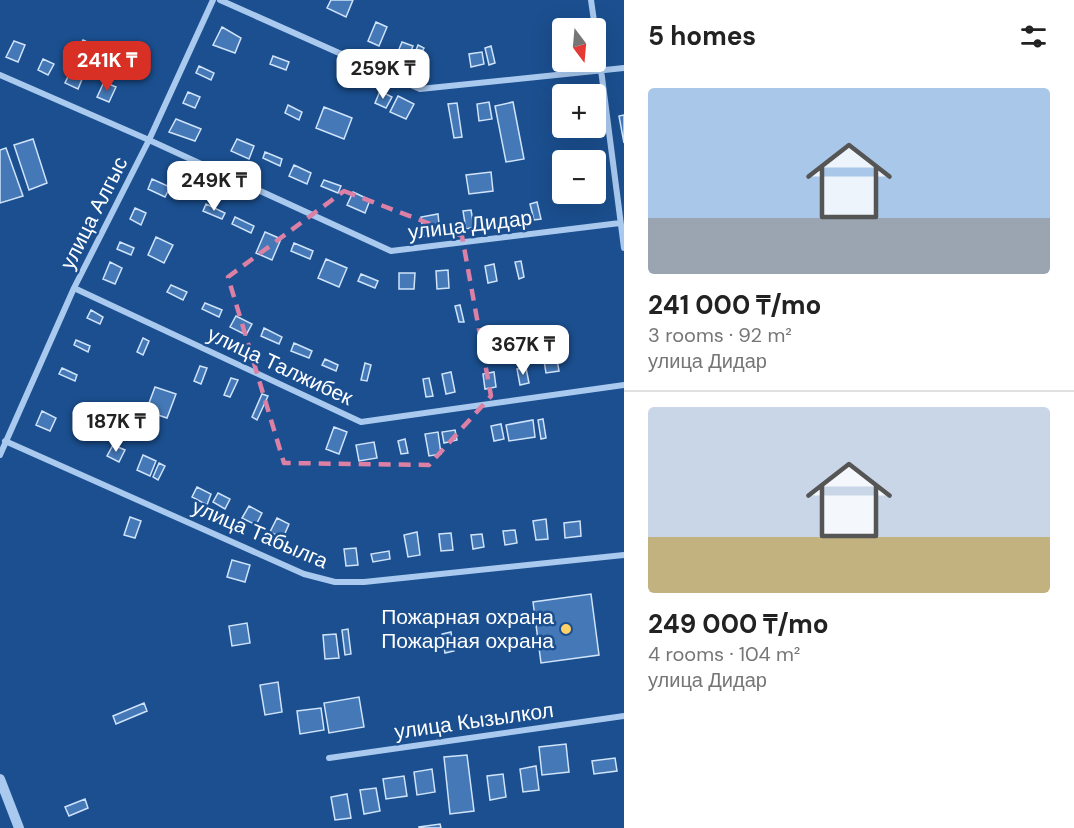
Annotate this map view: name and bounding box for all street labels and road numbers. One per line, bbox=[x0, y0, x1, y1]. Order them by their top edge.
street label: улица Алгыс bbox=[54, 152, 134, 274]
street label: улица Дидар bbox=[406, 203, 534, 247]
street label: улица Талжибек bbox=[203, 320, 358, 412]
street label: улица Табылга bbox=[188, 493, 333, 575]
street label: улица Кызылкол bbox=[393, 696, 555, 746]

